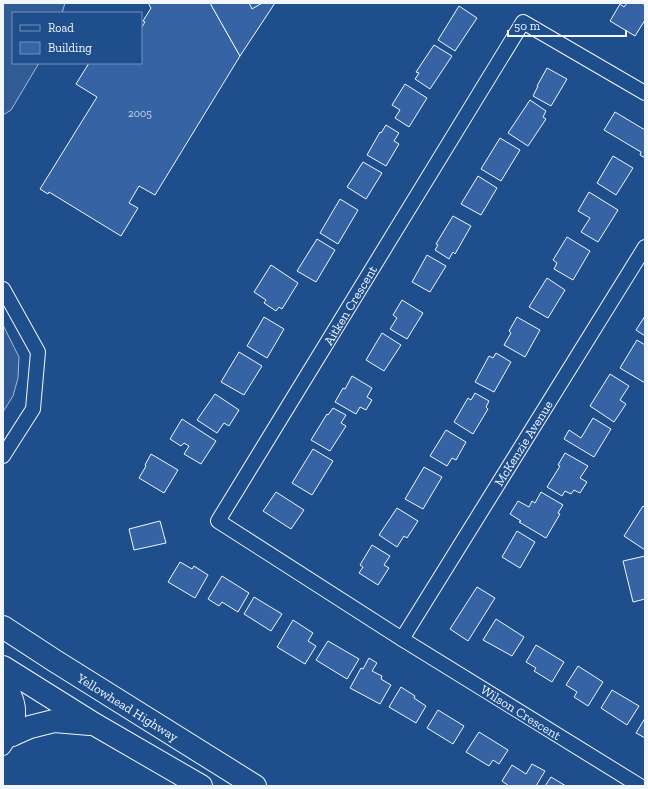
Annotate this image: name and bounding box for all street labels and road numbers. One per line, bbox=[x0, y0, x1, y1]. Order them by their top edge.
street label: Aitken Crescent bbox=[321, 263, 380, 348]
street label: McKenzie Avenue bbox=[491, 398, 556, 489]
street label: Yellowhead Highway bbox=[74, 670, 181, 745]
street label: Wilson Crescent bbox=[478, 682, 564, 743]

